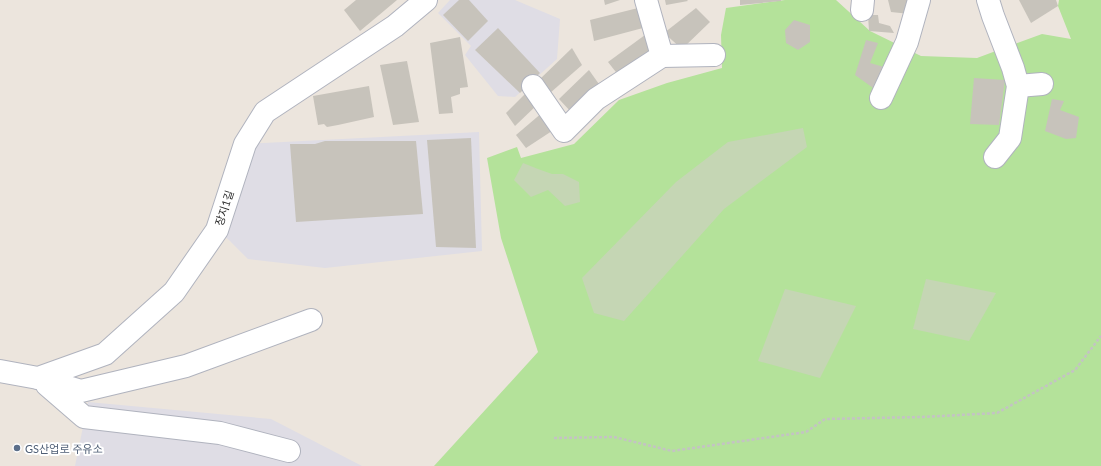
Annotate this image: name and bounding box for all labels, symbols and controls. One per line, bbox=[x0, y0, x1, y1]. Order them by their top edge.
street label: 장지1길 bbox=[212, 189, 236, 227]
place label: GS산업로 주유소 bbox=[25, 442, 103, 455]
marker: GS산업로 주유소 bbox=[12, 443, 22, 453]

